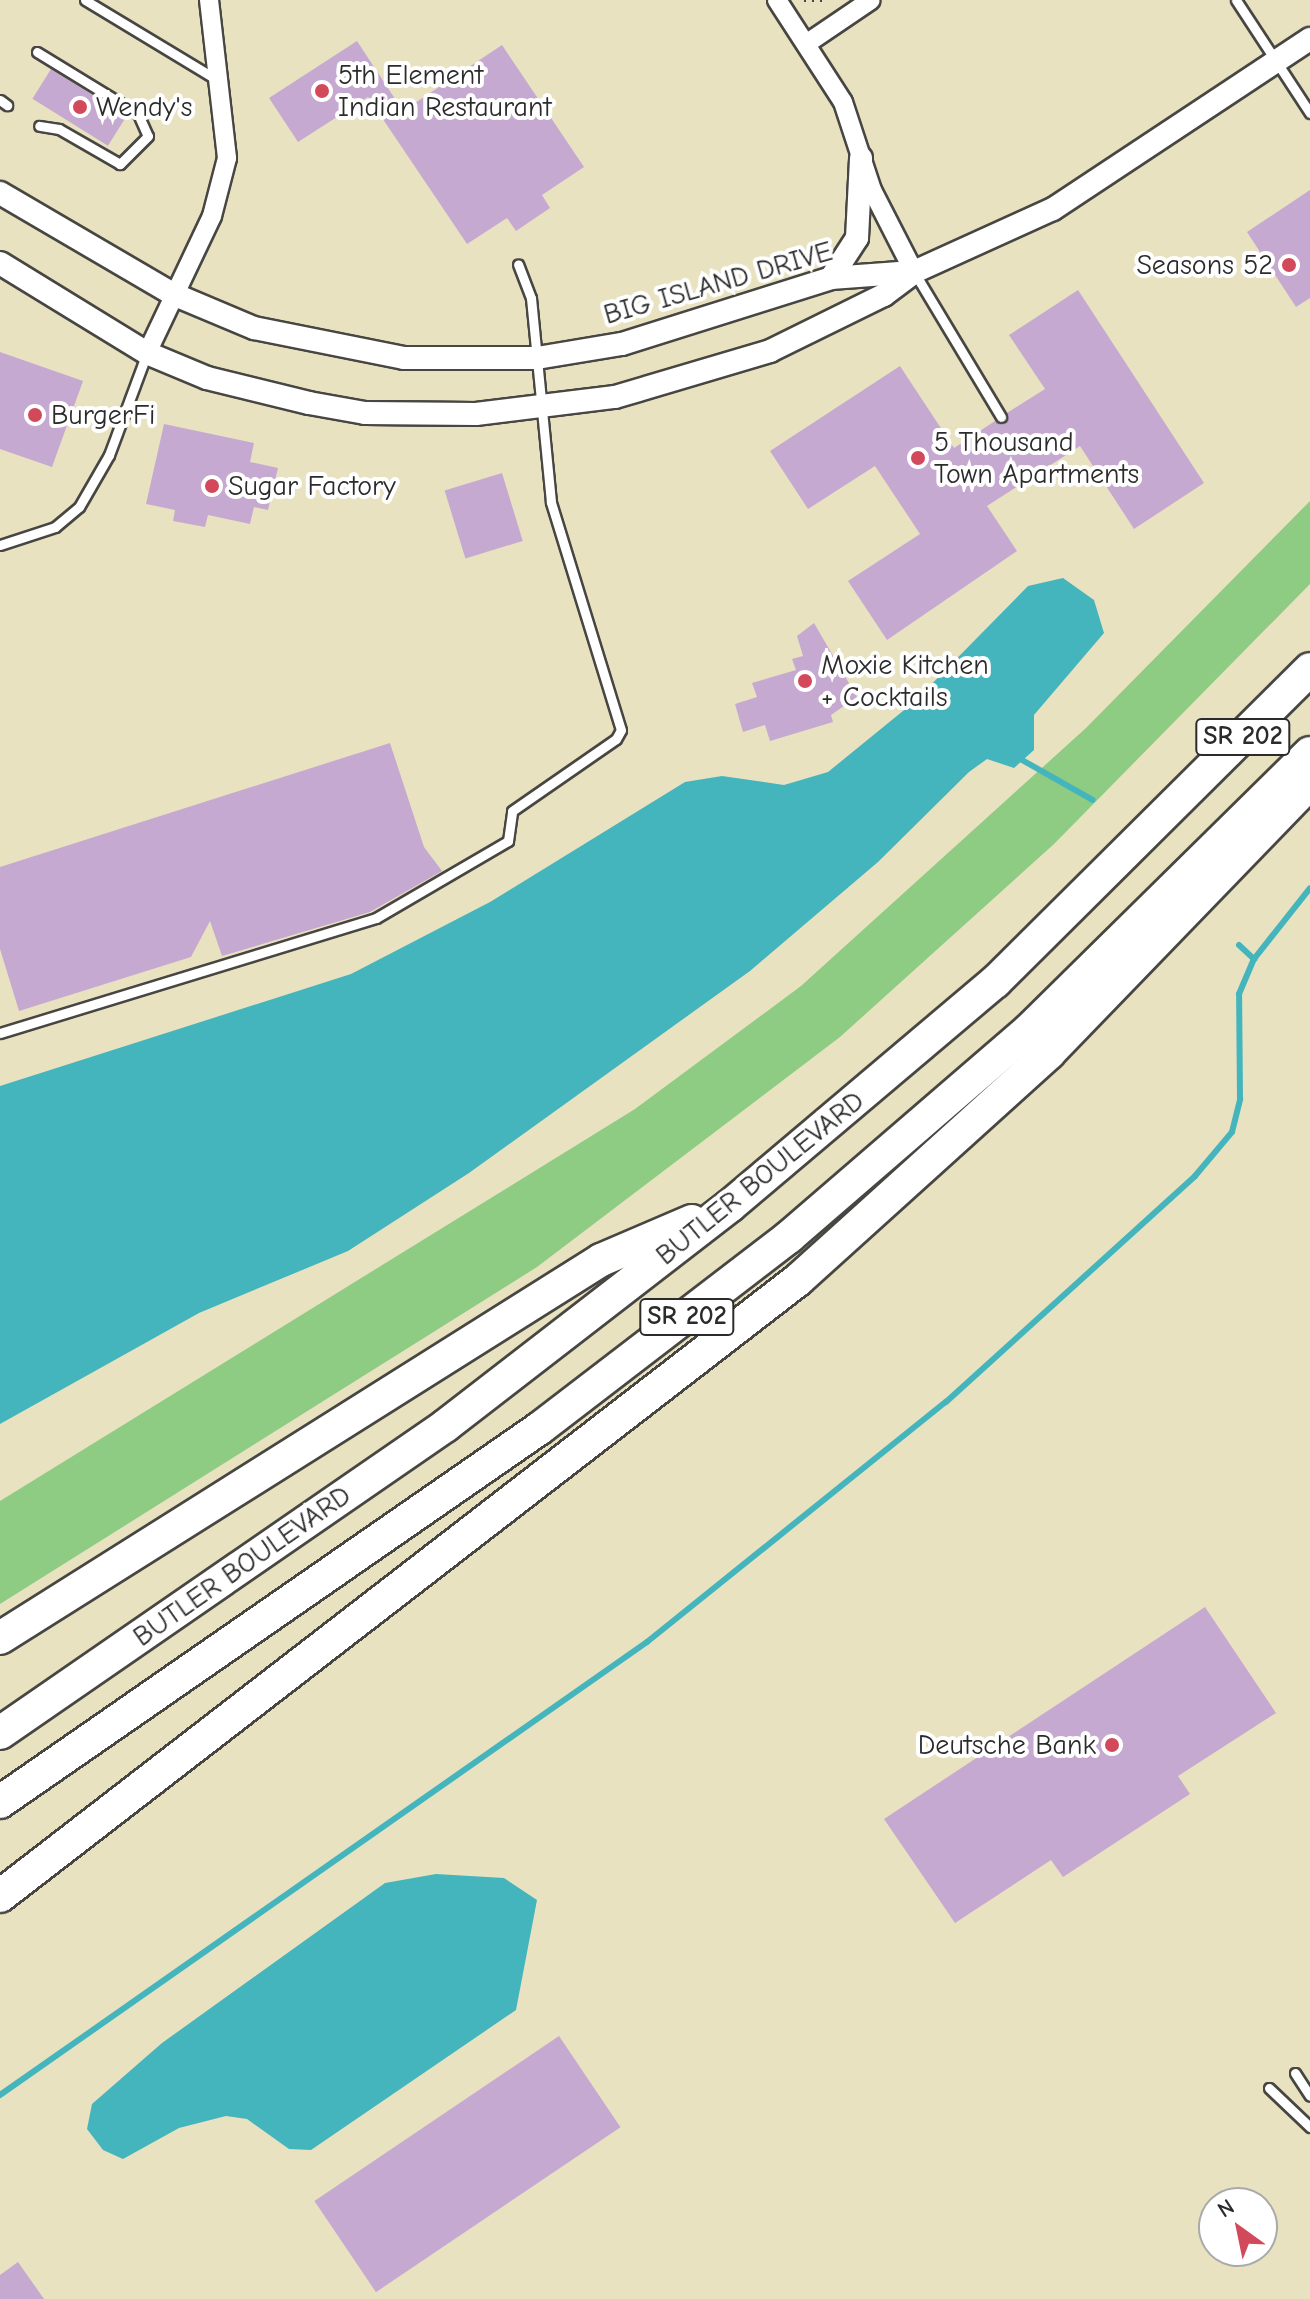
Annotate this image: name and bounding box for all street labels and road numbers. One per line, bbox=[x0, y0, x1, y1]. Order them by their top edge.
street label: BIG ISLAND DRIVE bbox=[600, 234, 836, 332]
road number: SR 202 bbox=[1195, 715, 1291, 759]
street label: BUTLER BOULEVARD bbox=[649, 1084, 871, 1272]
road number: SR 202 bbox=[639, 1295, 735, 1339]
street label: BUTLER BOULEVARD bbox=[127, 1478, 357, 1654]

